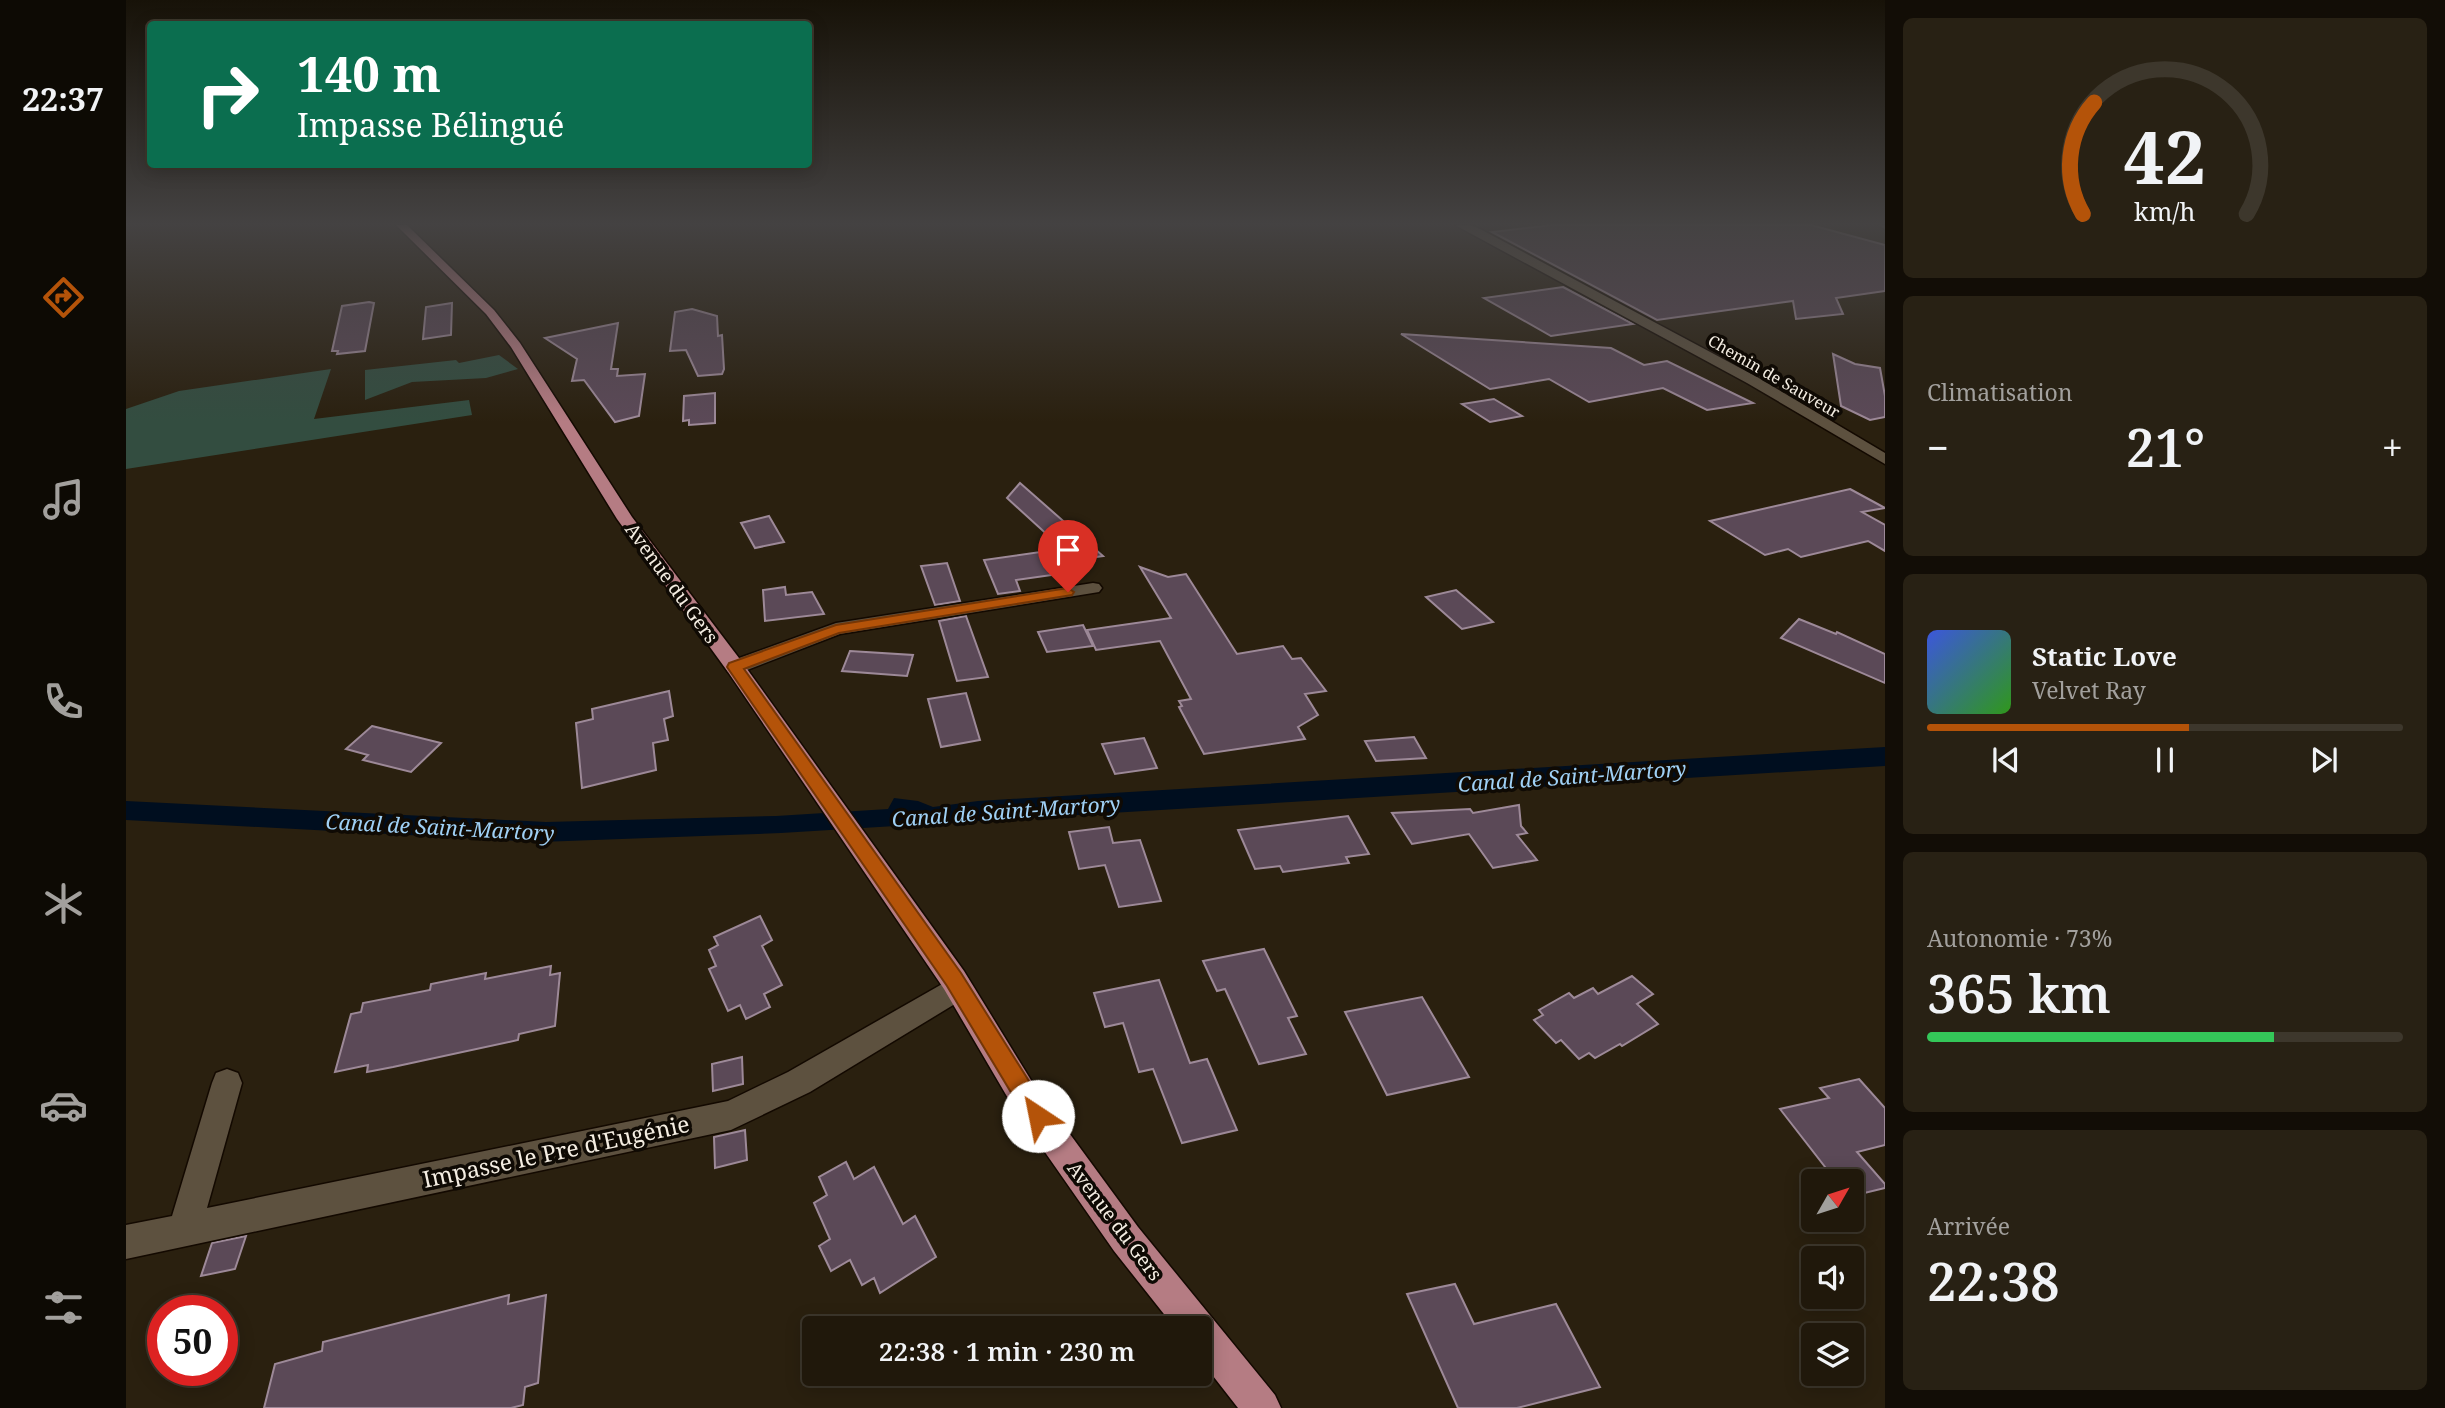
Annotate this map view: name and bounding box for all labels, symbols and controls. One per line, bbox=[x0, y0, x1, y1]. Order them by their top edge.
text: 140 m bbox=[297, 40, 441, 106]
icon: right bbox=[182, 49, 273, 140]
text: 22:37 bbox=[22, 77, 104, 120]
text: Impasse Bélingué bbox=[297, 103, 564, 146]
text: 42 bbox=[2124, 106, 2206, 205]
text: km/h bbox=[2134, 194, 2196, 228]
icon: directions bbox=[39, 273, 88, 322]
street label: Chemin de Sauveur bbox=[1704, 329, 1845, 423]
text: Climatisation bbox=[1927, 376, 2073, 408]
text: 21° bbox=[2126, 411, 2205, 482]
text: − bbox=[1927, 421, 1949, 473]
text: + bbox=[2382, 421, 2403, 473]
icon: music bbox=[39, 475, 88, 524]
street label: Avenue du Gers bbox=[620, 518, 724, 648]
pin bbox=[1038, 520, 1098, 592]
icon: arrive bbox=[1049, 531, 1087, 569]
text: Static Love bbox=[2032, 638, 2177, 674]
text: Velvet Ray bbox=[2032, 674, 2146, 706]
icon: phone bbox=[39, 677, 88, 726]
icon: previous bbox=[1987, 741, 2025, 779]
icon: pause bbox=[2146, 741, 2184, 779]
icon: next bbox=[2305, 741, 2343, 779]
water label: Canal de Saint-Martory bbox=[1457, 754, 1687, 798]
water label: Canal de Saint-Martory bbox=[891, 789, 1121, 833]
water label: Canal de Saint-Martory bbox=[325, 807, 555, 847]
icon: climate bbox=[39, 879, 88, 928]
text: Autonomie · 73% bbox=[1927, 922, 2112, 954]
text: 365 km bbox=[1927, 957, 2111, 1028]
position arrow bbox=[1001, 1079, 1075, 1153]
icon: car bbox=[39, 1081, 88, 1130]
street label: Impasse le Pre d'Eugénie bbox=[420, 1107, 692, 1195]
street label: Avenue du Gers bbox=[1062, 1156, 1168, 1286]
north arrow bbox=[1801, 1169, 1864, 1232]
map controls bbox=[1801, 1169, 1864, 1386]
text: Arrivée bbox=[1927, 1210, 2010, 1242]
text: 22:38 bbox=[1927, 1245, 2060, 1316]
button: sound bbox=[1801, 1246, 1864, 1309]
icon: filters bbox=[39, 1283, 88, 1332]
speed limit sign: 50 bbox=[147, 1295, 238, 1386]
button: layers bbox=[1801, 1323, 1864, 1386]
text: 22:38 · 1 min · 230 m bbox=[879, 1333, 1135, 1369]

